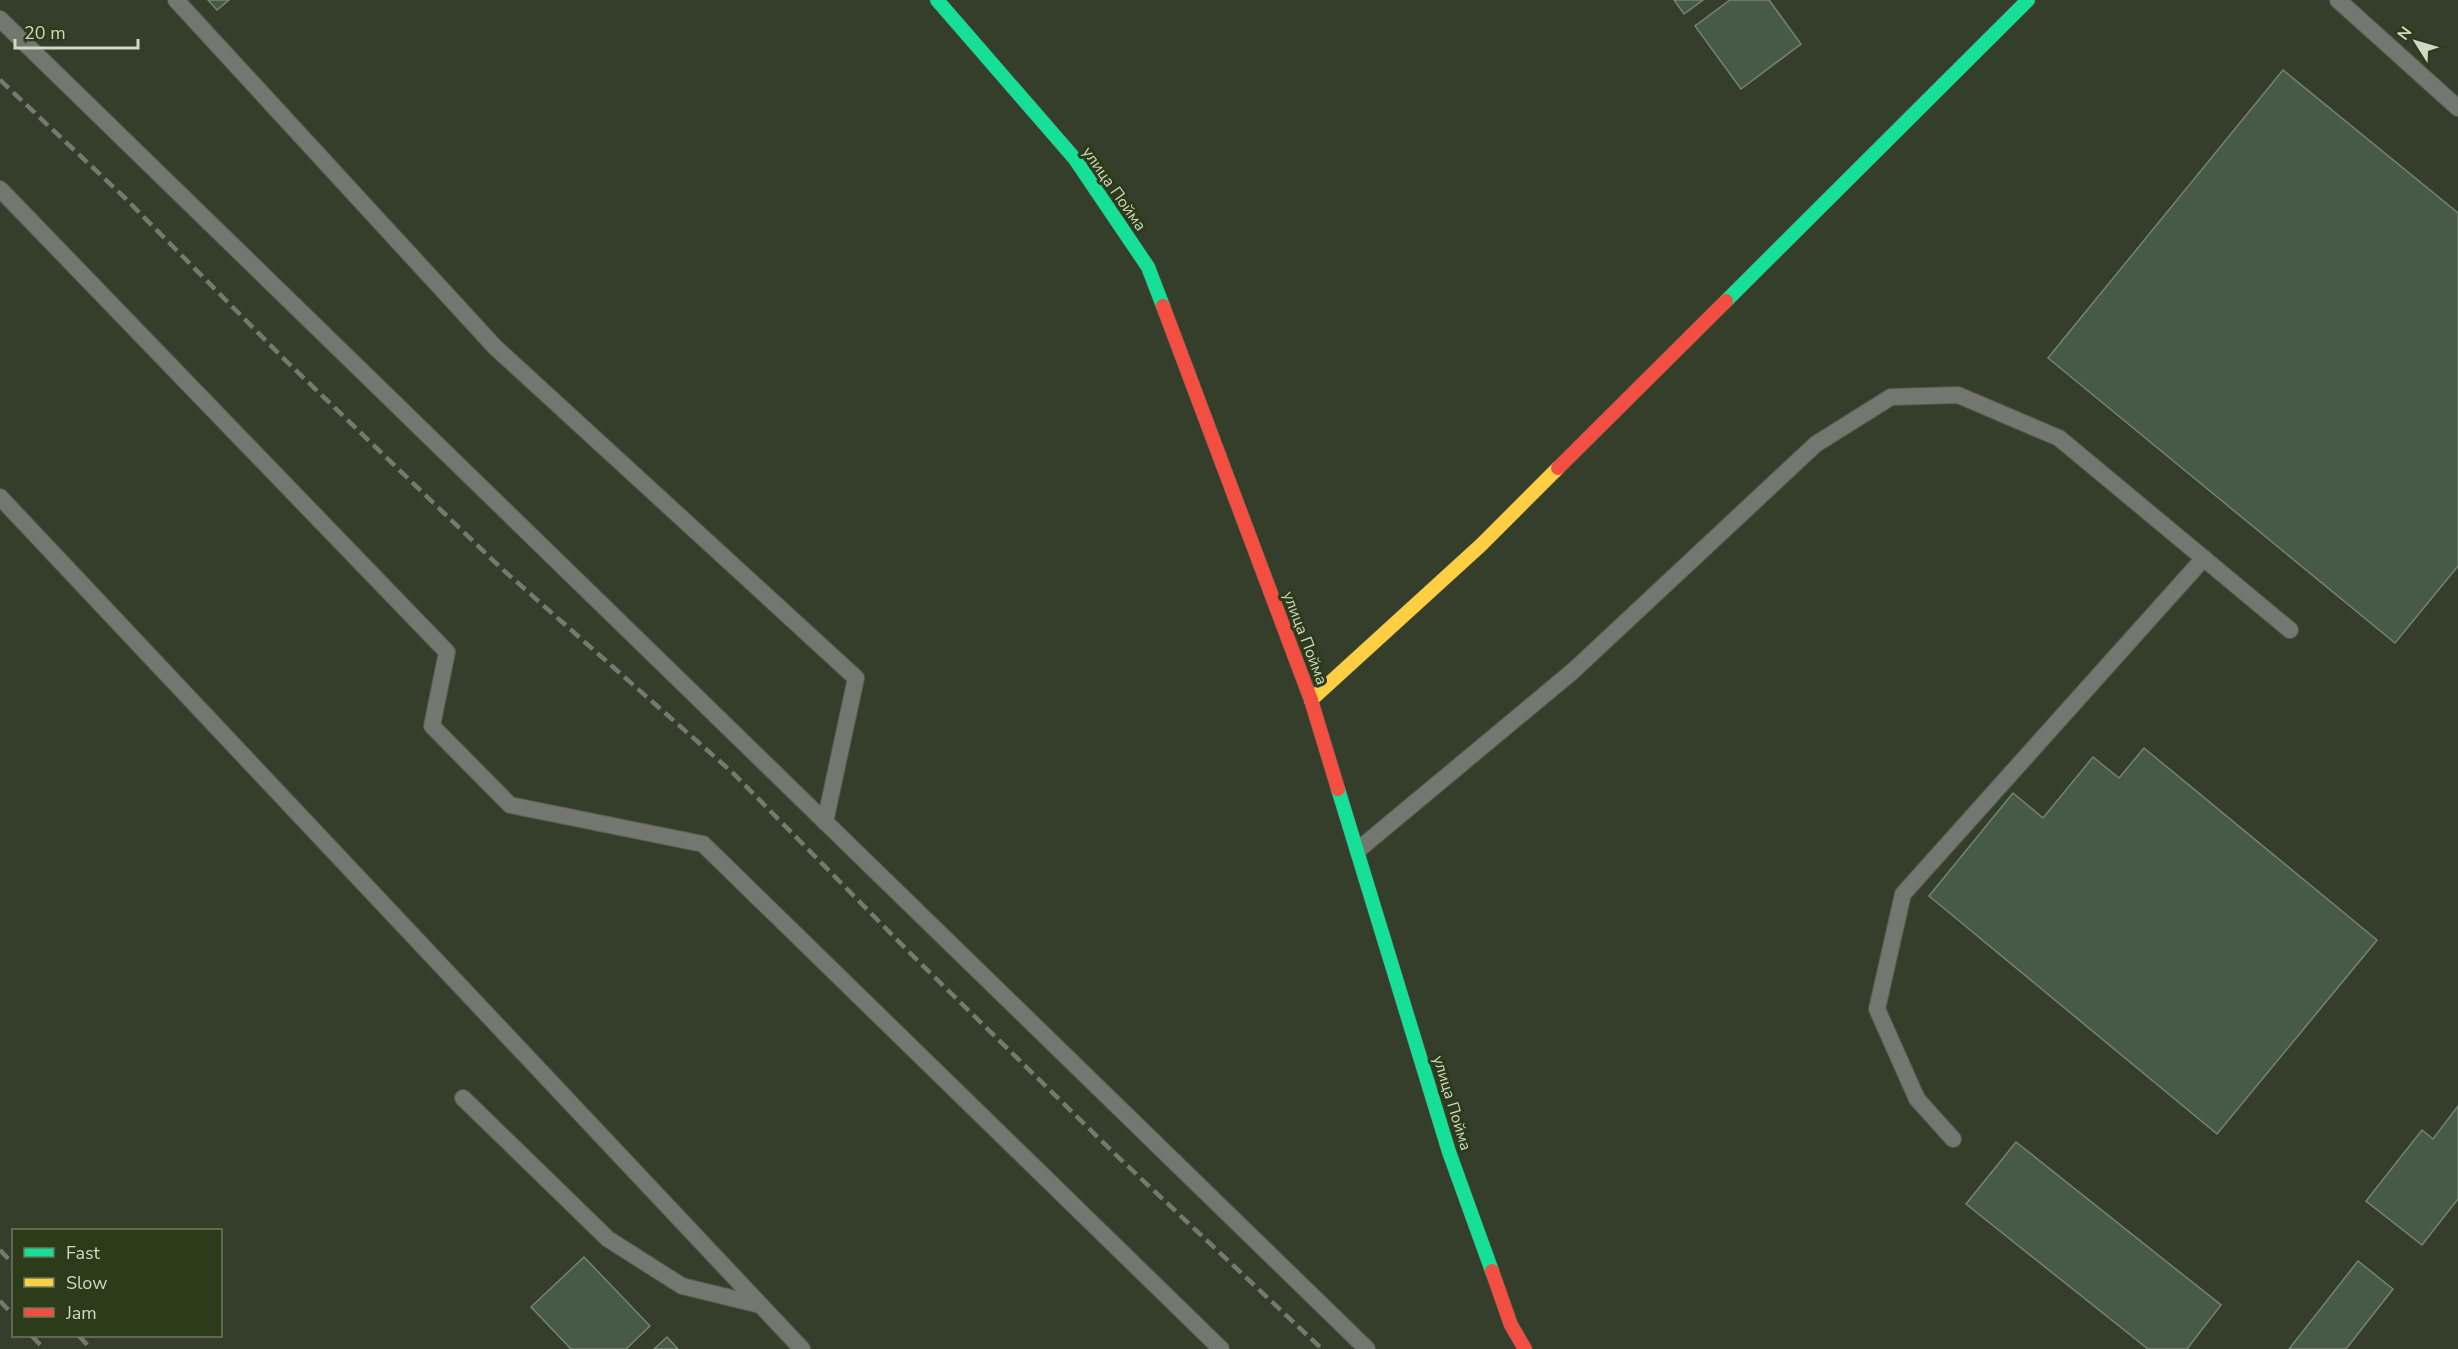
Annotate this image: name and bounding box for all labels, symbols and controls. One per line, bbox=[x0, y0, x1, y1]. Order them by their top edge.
scale bar bbox=[15, 12, 138, 50]
north arrow bbox=[2386, 12, 2446, 72]
text: 20 m bbox=[24, 21, 66, 45]
text: N bbox=[2392, 22, 2417, 45]
street label: улица Пойма bbox=[1077, 142, 1151, 236]
street label: улица Пойма bbox=[1277, 588, 1333, 688]
street label: улица Пойма bbox=[1427, 1053, 1477, 1153]
legend bbox=[12, 1229, 222, 1337]
text: Fast bbox=[66, 1241, 101, 1265]
text: Slow bbox=[66, 1271, 107, 1295]
text: Jam bbox=[65, 1301, 97, 1325]

